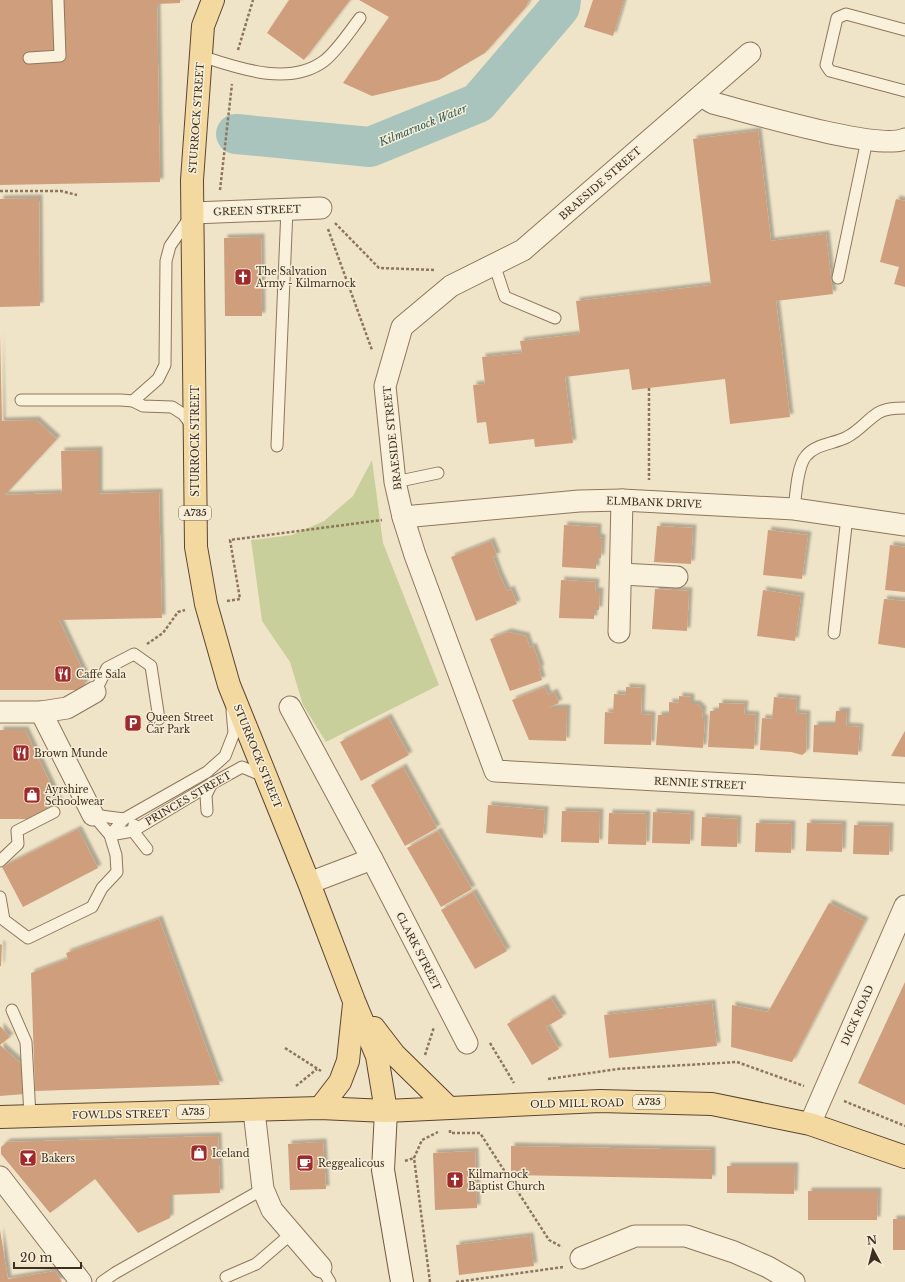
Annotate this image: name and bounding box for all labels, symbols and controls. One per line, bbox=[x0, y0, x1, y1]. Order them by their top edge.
street label: STURROCK STREET bbox=[186, 62, 207, 174]
water label: Kilmarnock Water bbox=[376, 101, 470, 149]
street label: BRAESIDE STREET bbox=[557, 144, 644, 223]
street label: GREEN STREET bbox=[213, 202, 301, 219]
place label: The Salvation Army - Kilmarnock bbox=[255, 265, 357, 290]
church icon: The Salvation Army - Kilmarnock bbox=[233, 267, 253, 287]
street label: STURROCK STREET bbox=[189, 385, 202, 497]
street label: BRAESIDE STREET bbox=[381, 385, 404, 491]
street label: ELMBANK DRIVE bbox=[606, 494, 702, 511]
road number: A735 bbox=[179, 506, 211, 520]
restaurant icon: Caffe Sala bbox=[53, 664, 73, 684]
place label: Caffe Sala bbox=[76, 668, 127, 681]
street label: STURROCK STREET bbox=[231, 702, 284, 810]
place label: Queen Street Car Park bbox=[146, 711, 214, 736]
parking icon: Queen Street Car Park bbox=[123, 713, 143, 733]
restaurant icon: Brown Munde bbox=[11, 743, 31, 763]
place label: Brown Munde bbox=[34, 747, 108, 760]
street label: PRINCES STREET bbox=[143, 768, 234, 828]
street label: RENNIE STREET bbox=[654, 775, 746, 792]
place label: Ayrshire Schoolwear bbox=[44, 783, 105, 808]
shop icon: Ayrshire Schoolwear bbox=[22, 785, 42, 805]
street label: CLARK STREET bbox=[393, 910, 444, 993]
street label: DICK ROAD bbox=[838, 983, 877, 1047]
road number: A735 bbox=[633, 1095, 665, 1109]
street label: OLD MILL ROAD bbox=[530, 1096, 624, 1111]
road number: A735 bbox=[177, 1105, 209, 1119]
street label: FOWLDS STREET bbox=[72, 1107, 170, 1122]
shop icon: Iceland bbox=[189, 1143, 209, 1163]
place label: Iceland bbox=[212, 1147, 250, 1160]
bar icon: Bakers bbox=[18, 1148, 38, 1168]
place label: Bakers bbox=[41, 1152, 75, 1165]
cafe icon: Reggealicous bbox=[295, 1153, 315, 1173]
place label: Reggealicous bbox=[318, 1157, 385, 1170]
place label: Kilmarnock Baptist Church bbox=[468, 1168, 545, 1193]
church icon: Kilmarnock Baptist Church bbox=[445, 1170, 465, 1190]
north arrow bbox=[853, 1230, 893, 1270]
text: N bbox=[866, 1232, 878, 1248]
scale bar bbox=[14, 1244, 81, 1270]
text: 20 m bbox=[20, 1250, 52, 1265]

